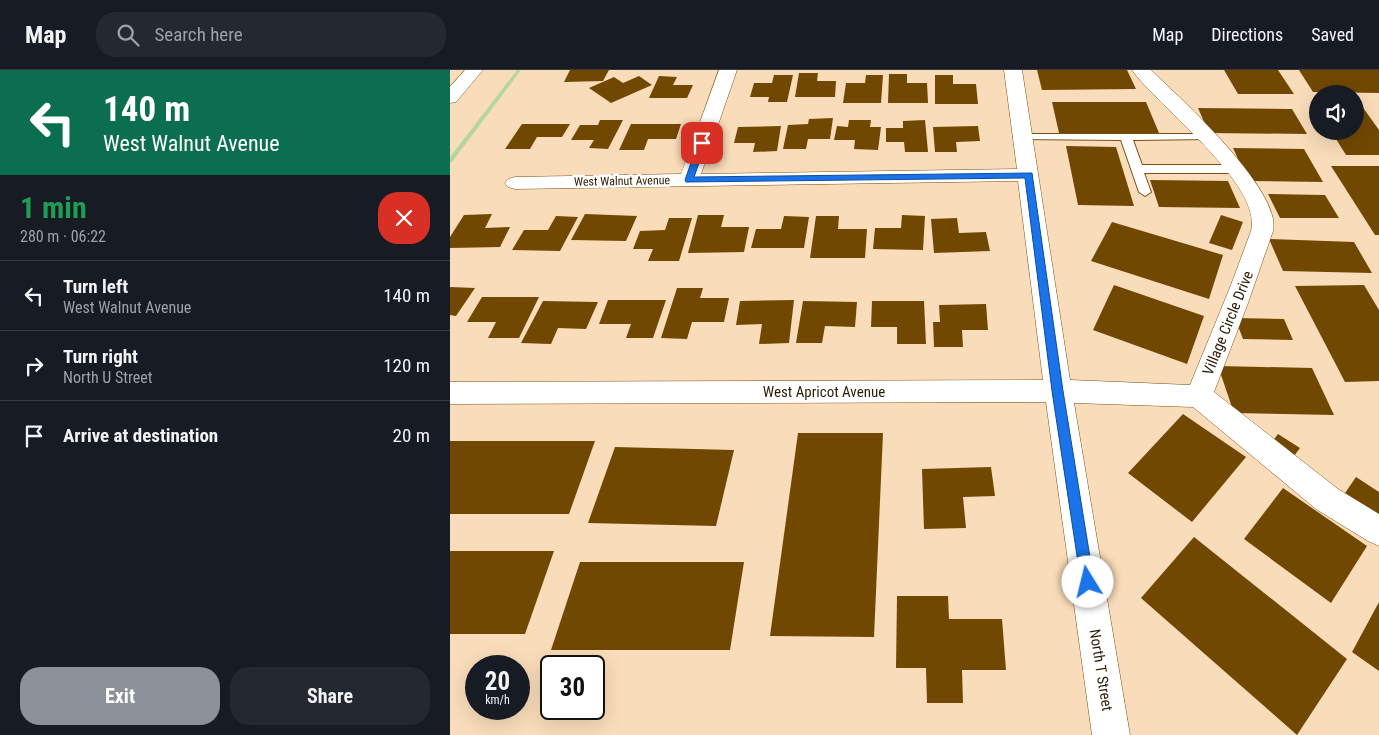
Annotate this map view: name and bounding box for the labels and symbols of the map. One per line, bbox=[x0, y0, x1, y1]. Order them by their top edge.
pin bbox=[681, 122, 723, 164]
street label: West Walnut Avenue bbox=[574, 173, 671, 189]
street label: Village Circle Drive bbox=[1199, 268, 1257, 378]
street label: West Apricot Avenue bbox=[763, 383, 885, 401]
position arrow bbox=[1061, 555, 1113, 607]
street label: North T Street bbox=[1086, 628, 1116, 712]
speed limit sign: 30 bbox=[540, 655, 605, 720]

